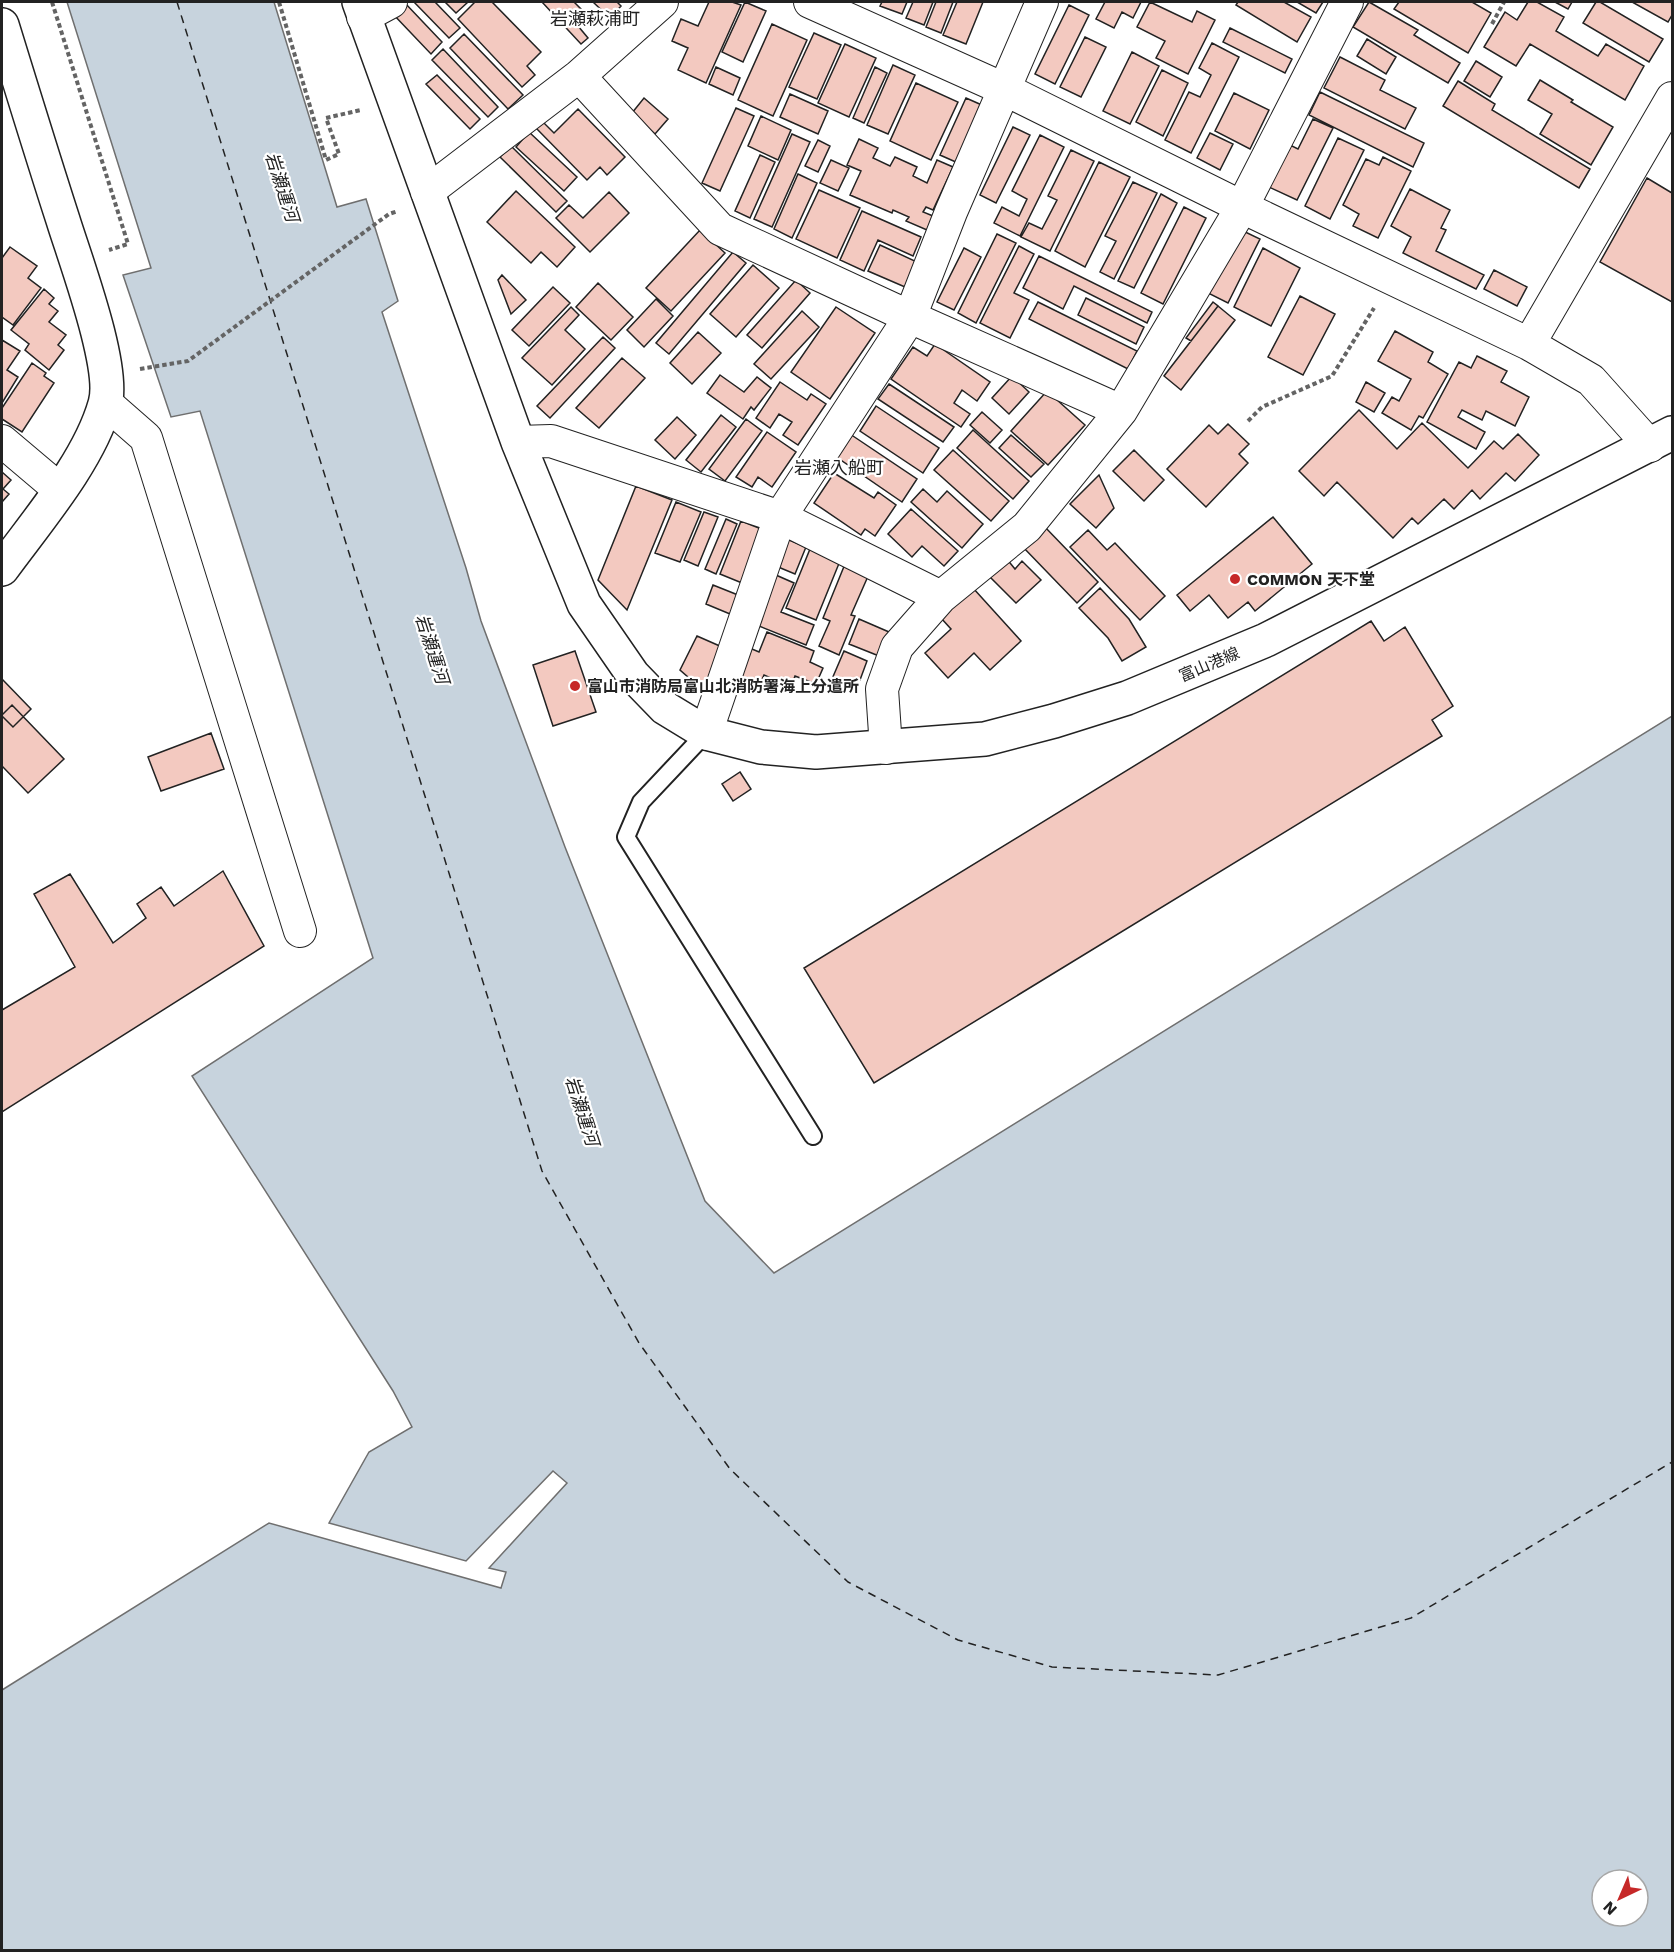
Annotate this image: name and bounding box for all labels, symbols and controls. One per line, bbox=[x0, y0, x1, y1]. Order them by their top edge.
district label: 岩瀬萩浦町 bbox=[550, 8, 640, 29]
water label: 岩瀬運河 bbox=[261, 149, 305, 227]
district label: 岩瀬入船町 bbox=[794, 457, 884, 478]
place label: COMMON 天下堂 bbox=[1247, 570, 1375, 589]
marker: COMMON 天下堂 bbox=[1228, 572, 1242, 586]
water label: 岩瀬運河 bbox=[411, 611, 455, 689]
street label: 富山港線 bbox=[1176, 643, 1242, 686]
place label: 富山市消防局富山北消防署海上分遣所 bbox=[587, 677, 859, 696]
marker: 富山市消防局富山北消防署海上分遣所 bbox=[568, 679, 582, 693]
water label: 岩瀬運河 bbox=[561, 1073, 605, 1151]
north arrow bbox=[1590, 1868, 1650, 1928]
text: N bbox=[1599, 1897, 1621, 1919]

